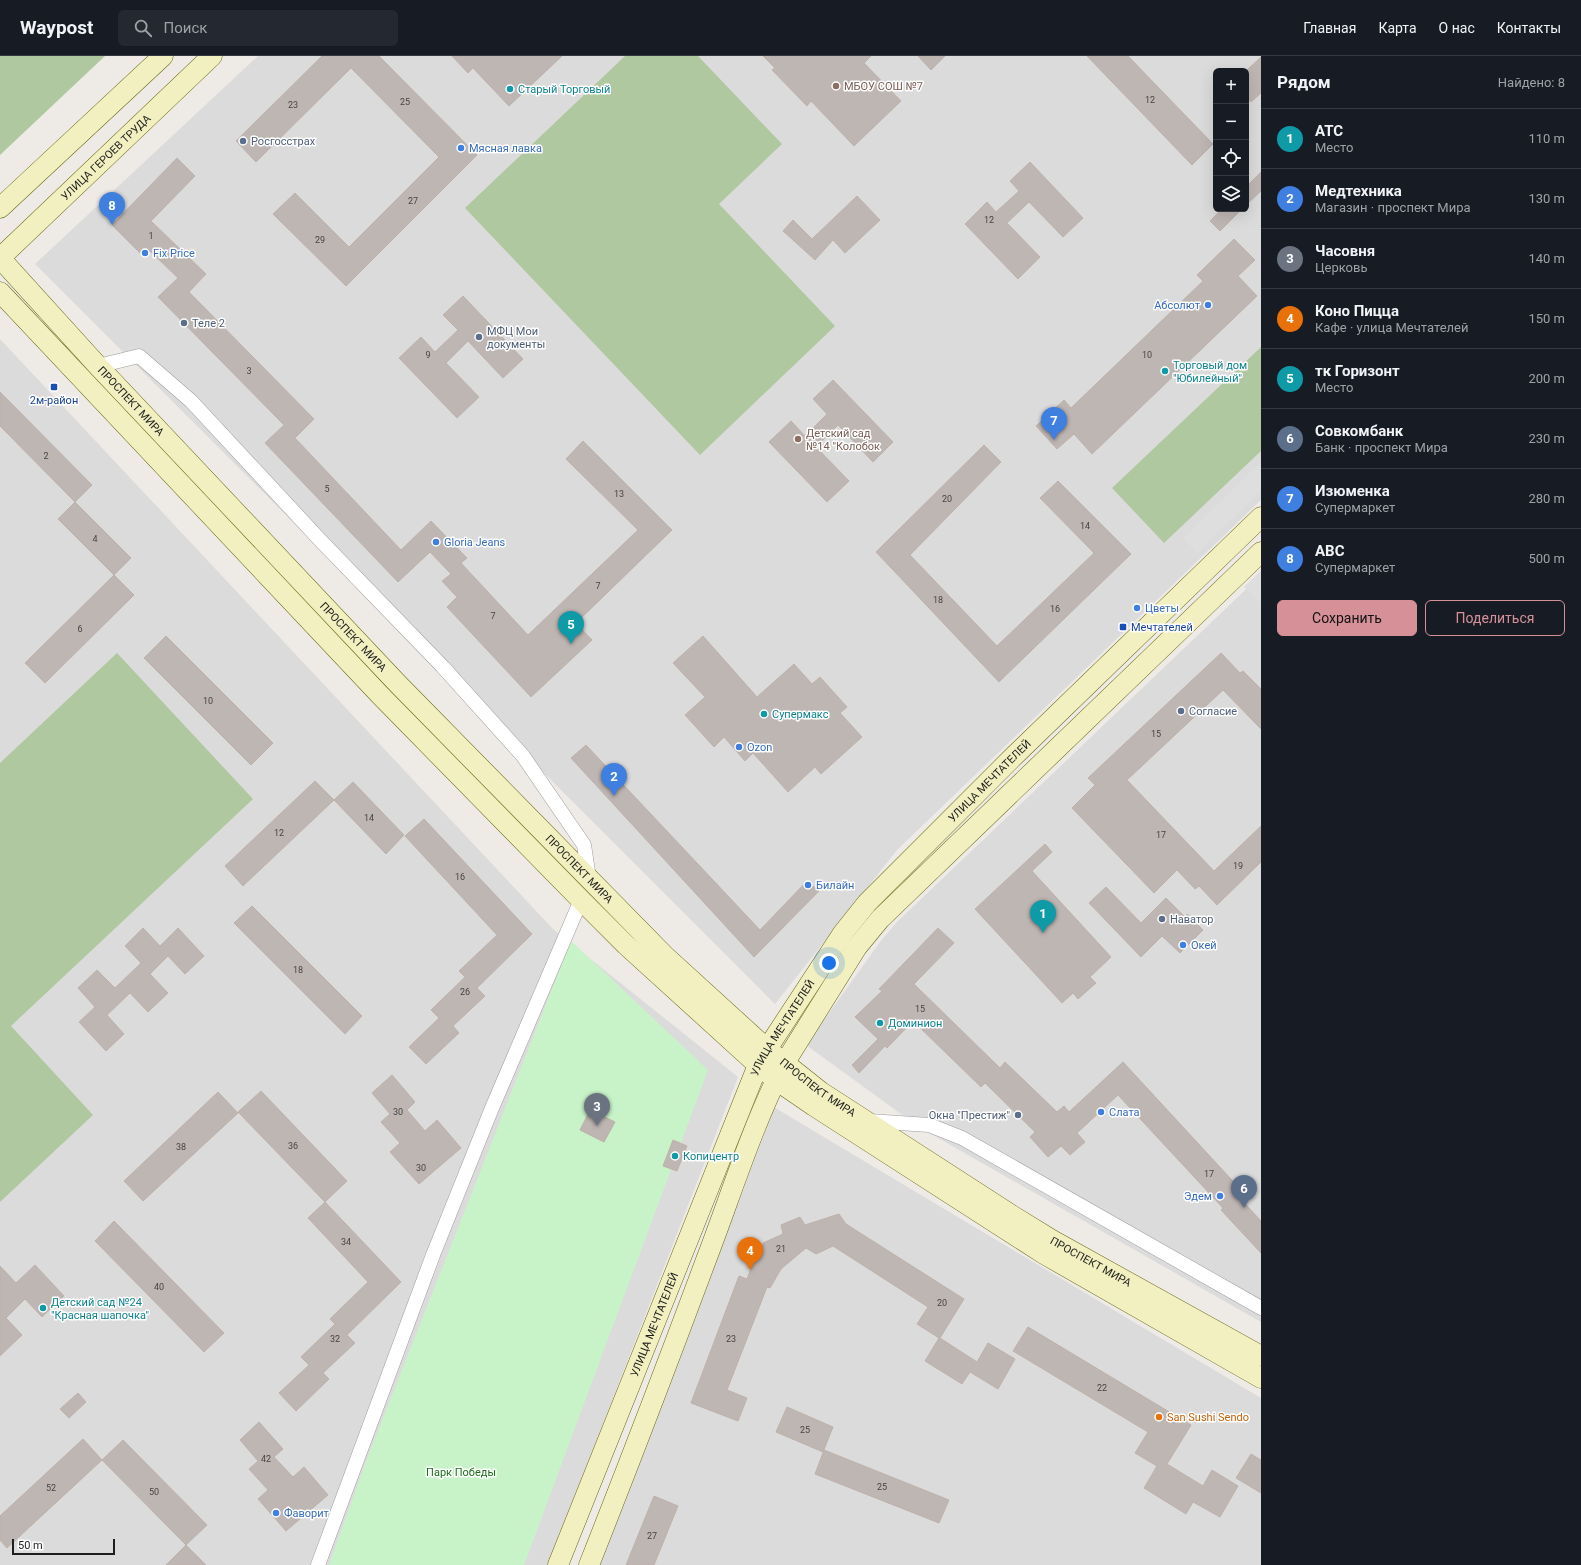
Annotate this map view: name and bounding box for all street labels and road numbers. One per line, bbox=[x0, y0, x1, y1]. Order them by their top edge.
street label: УЛИЦА ГЕРОЕВ ТРУДА bbox=[58, 111, 154, 203]
street label: ПРОСПЕКТ МИРА bbox=[95, 364, 167, 439]
street label: ПРОСПЕКТ МИРА bbox=[318, 599, 390, 675]
street label: УЛИЦА МЕЧТАТЕЛЕЙ bbox=[946, 737, 1033, 824]
street label: ПРОСПЕКТ МИРА bbox=[543, 832, 616, 906]
street label: УЛИЦА МЕЧТАТЕЛЕЙ bbox=[748, 977, 817, 1078]
street label: ПРОСПЕКТ МИРА bbox=[777, 1055, 859, 1120]
street label: ПРОСПЕКТ МИРА bbox=[1048, 1234, 1134, 1290]
street label: УЛИЦА МЕЧТАТЕЛЕЙ bbox=[628, 1271, 681, 1378]

